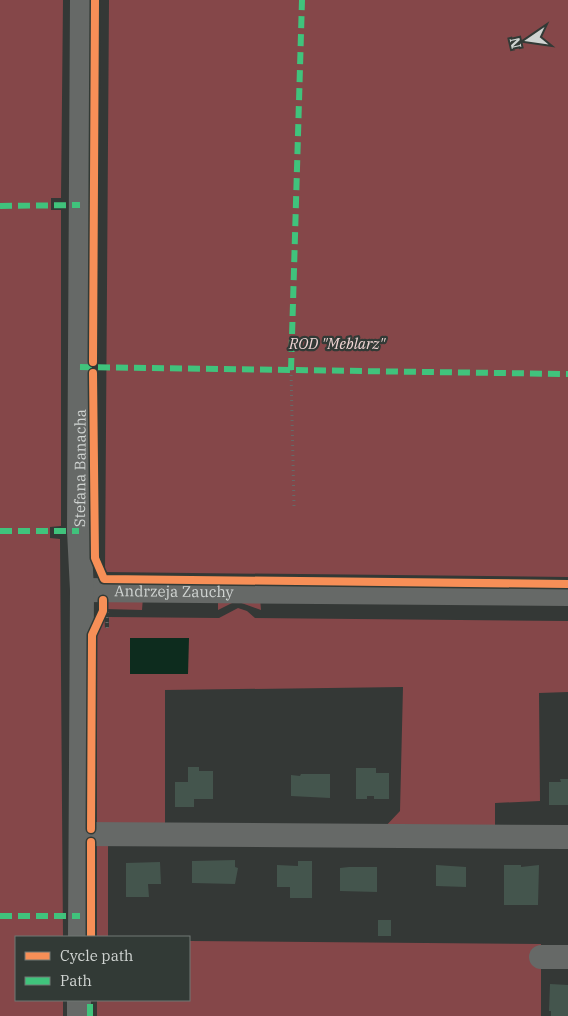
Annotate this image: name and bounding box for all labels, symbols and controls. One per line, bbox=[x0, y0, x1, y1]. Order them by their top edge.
north arrow bbox=[503, 15, 553, 65]
text: N bbox=[505, 36, 525, 50]
park label: ROD "Meblarz" bbox=[288, 334, 386, 353]
street label: Stefana Banacha bbox=[70, 409, 89, 527]
street label: Andrzeja Zauchy bbox=[114, 581, 234, 601]
legend bbox=[15, 936, 190, 1001]
text: Cycle path bbox=[60, 946, 133, 965]
text: Path bbox=[60, 971, 92, 990]

